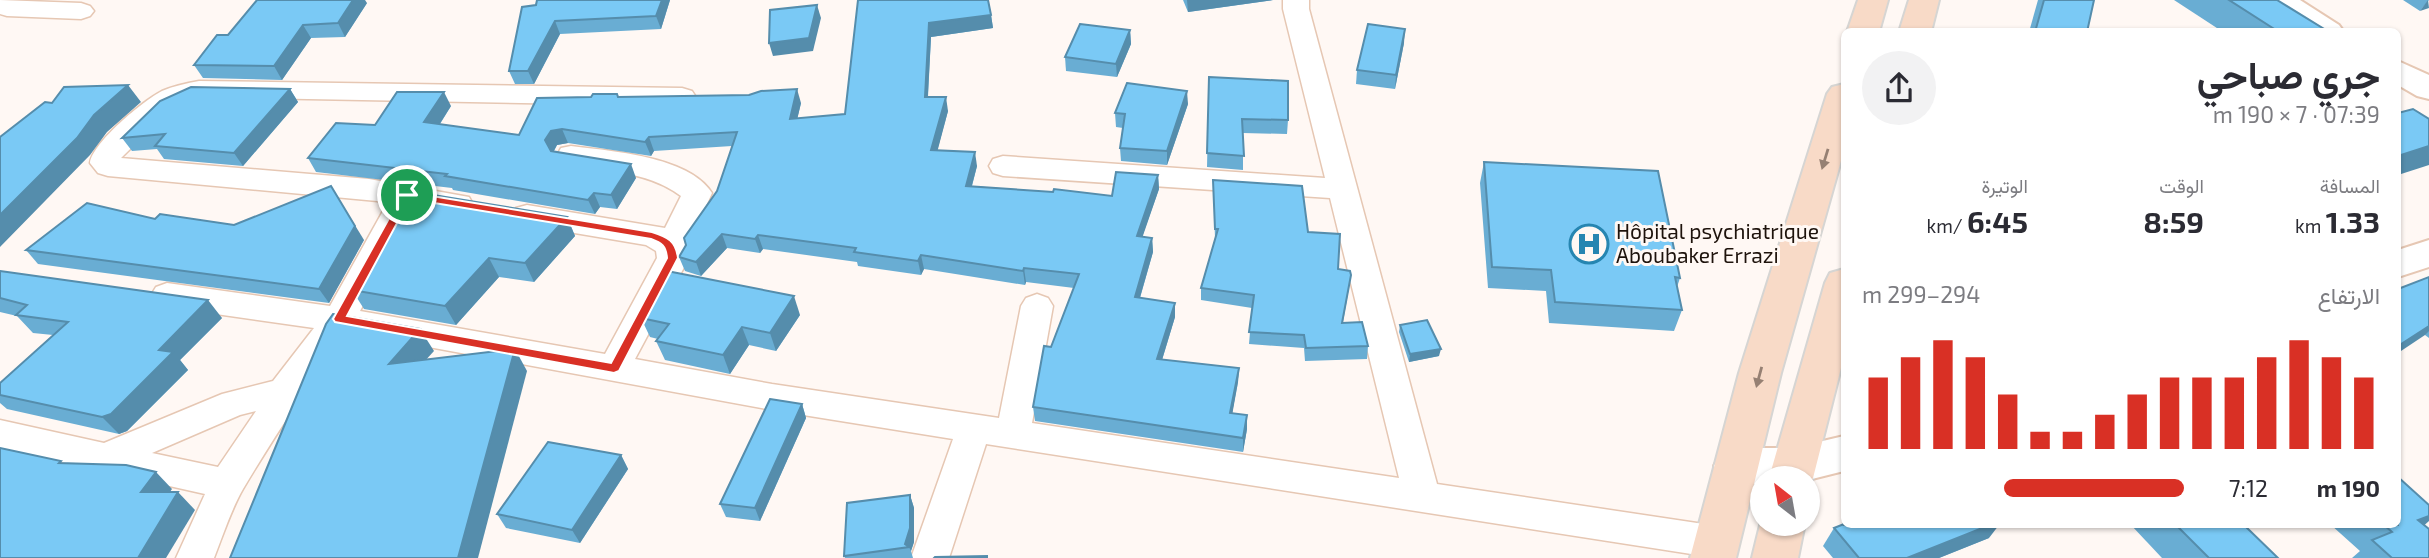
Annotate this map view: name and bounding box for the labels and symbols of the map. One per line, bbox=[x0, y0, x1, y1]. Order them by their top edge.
one-way arrow bbox=[1819, 149, 1829, 170]
pin bbox=[377, 165, 437, 225]
place label: Hôpital psychiatrique Aboubaker Errazi bbox=[1616, 218, 1819, 267]
hospital icon: Hôpital psychiatrique Aboubaker Errazi bbox=[1568, 223, 1610, 265]
one-way arrow bbox=[1754, 367, 1764, 388]
north arrow bbox=[1750, 466, 1820, 536]

